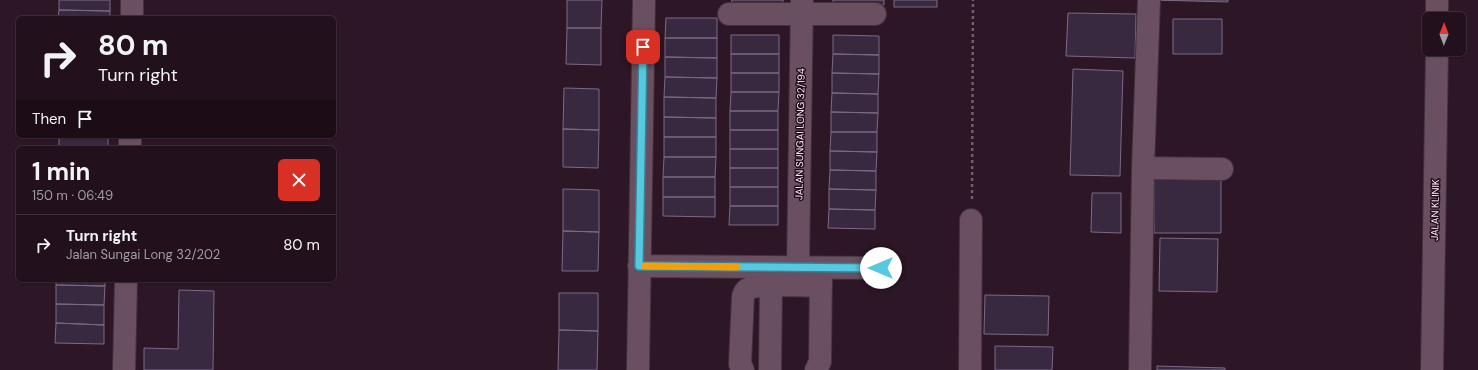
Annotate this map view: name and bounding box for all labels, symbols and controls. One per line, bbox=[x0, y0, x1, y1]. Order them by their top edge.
north arrow bbox=[1422, 12, 1466, 56]
map controls bbox=[1422, 12, 1466, 56]
text: 80 m bbox=[98, 27, 168, 64]
pin bbox=[626, 30, 660, 64]
icon: right bbox=[32, 32, 84, 84]
icon: arrive bbox=[632, 36, 654, 58]
text: Turn right bbox=[98, 63, 178, 87]
street label: JALAN SUNGAI LONG 32/194 bbox=[792, 68, 808, 200]
icon: arrive bbox=[74, 108, 96, 130]
text: Then bbox=[32, 109, 66, 129]
text: 1 min bbox=[32, 156, 90, 187]
button: close bbox=[278, 159, 320, 201]
street label: JALAN KLINIK bbox=[1428, 179, 1442, 241]
text: 150 m · 06:49 bbox=[32, 187, 113, 204]
text: Turn right bbox=[66, 226, 137, 246]
icon: right bbox=[32, 234, 54, 256]
text: 80 m bbox=[283, 235, 320, 255]
text: Jalan Sungai Long 32/202 bbox=[66, 246, 220, 263]
position arrow bbox=[860, 247, 902, 289]

